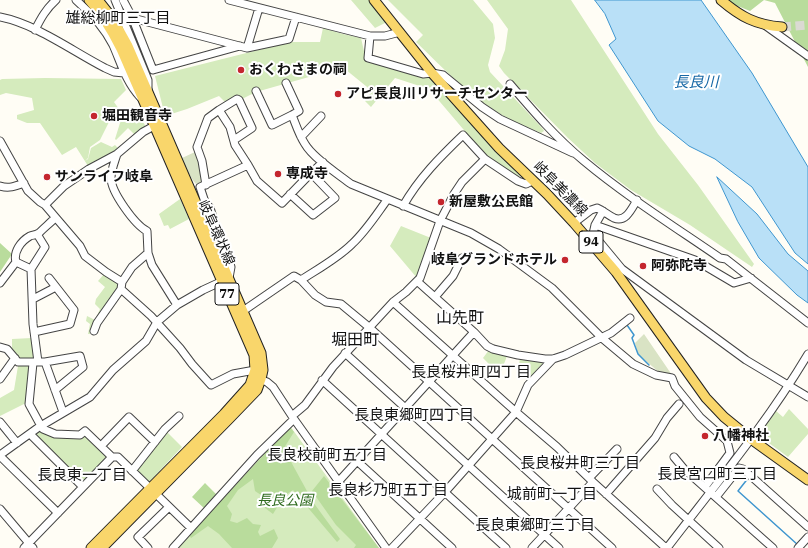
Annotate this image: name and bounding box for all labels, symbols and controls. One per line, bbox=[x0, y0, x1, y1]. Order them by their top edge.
district label: 雄総柳町三丁目 bbox=[66, 10, 170, 28]
place label: おくわさまの祠 bbox=[249, 62, 347, 78]
marker: おくわさまの祠 bbox=[236, 65, 246, 75]
water label: 長良川 bbox=[674, 74, 718, 92]
place label: アピ長良川リサーチセンター bbox=[346, 86, 528, 102]
marker: アピ長良川リサーチセンター bbox=[333, 89, 343, 99]
place label: 堀田観音寺 bbox=[102, 108, 172, 124]
marker: 堀田観音寺 bbox=[89, 111, 99, 121]
street label: 岐阜美濃線 bbox=[529, 158, 591, 220]
place label: 専成寺 bbox=[286, 166, 328, 182]
place label: サンライフ岐阜 bbox=[55, 169, 153, 185]
marker: 専成寺 bbox=[273, 169, 283, 179]
marker: サンライフ岐阜 bbox=[42, 172, 52, 182]
place label: 新屋敷公民館 bbox=[449, 194, 533, 210]
marker: 新屋敷公民館 bbox=[436, 197, 446, 207]
street label: 岐阜環状線 bbox=[194, 198, 238, 268]
road number: 94 bbox=[579, 231, 603, 253]
place label: 岐阜グランドホテル bbox=[431, 252, 557, 268]
marker: 岐阜グランドホテル bbox=[560, 255, 570, 265]
place label: 阿弥陀寺 bbox=[651, 258, 707, 274]
marker: 阿弥陀寺 bbox=[638, 261, 648, 271]
road number: 77 bbox=[215, 283, 239, 305]
district label: 山先町 bbox=[436, 308, 484, 328]
district label: 堀田町 bbox=[331, 330, 379, 350]
district label: 長良桜井町四丁目 bbox=[411, 364, 531, 382]
district label: 長良東郷町四丁目 bbox=[354, 407, 474, 425]
place label: 八幡神社 bbox=[713, 428, 769, 444]
marker: 八幡神社 bbox=[700, 431, 710, 441]
district label: 長良校前町五丁目 bbox=[267, 447, 387, 465]
district label: 長良桜井町三丁目 bbox=[520, 455, 640, 473]
district label: 長良宮口町三丁目 bbox=[657, 466, 777, 484]
district label: 長良東一丁目 bbox=[37, 467, 127, 485]
district label: 長良杉乃町五丁目 bbox=[328, 482, 448, 500]
district label: 城前町一丁目 bbox=[507, 486, 597, 504]
park label: 長良公園 bbox=[257, 493, 313, 509]
district label: 長良東郷町三丁目 bbox=[475, 517, 595, 535]

